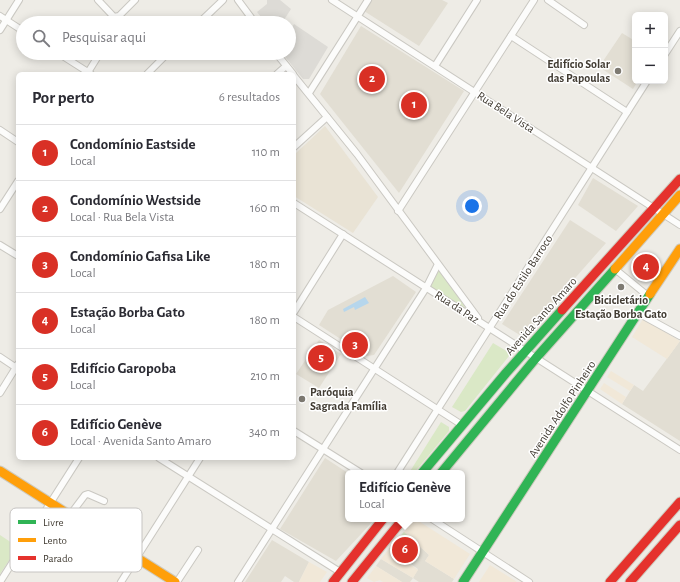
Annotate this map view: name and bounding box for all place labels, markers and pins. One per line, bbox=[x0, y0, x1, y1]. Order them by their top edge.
place label: Edifício Solar das Papoulas bbox=[547, 58, 611, 84]
pin: 2 bbox=[359, 64, 385, 94]
marker: Edifício Solar das Papoulas bbox=[613, 66, 623, 76]
pin: 1 bbox=[401, 90, 427, 120]
pin: 4 bbox=[633, 252, 659, 282]
marker: Bicicletário Estação Borba Gato bbox=[616, 282, 626, 292]
place label: Bicicletário Estação Borba Gato bbox=[575, 294, 667, 320]
pin: 3 bbox=[342, 330, 368, 360]
pin: 5 bbox=[308, 343, 334, 373]
place label: Paróquia Sagrada Família bbox=[310, 386, 387, 412]
marker: Paróquia Sagrada Família bbox=[297, 394, 307, 404]
pin: 6 bbox=[392, 535, 418, 565]

